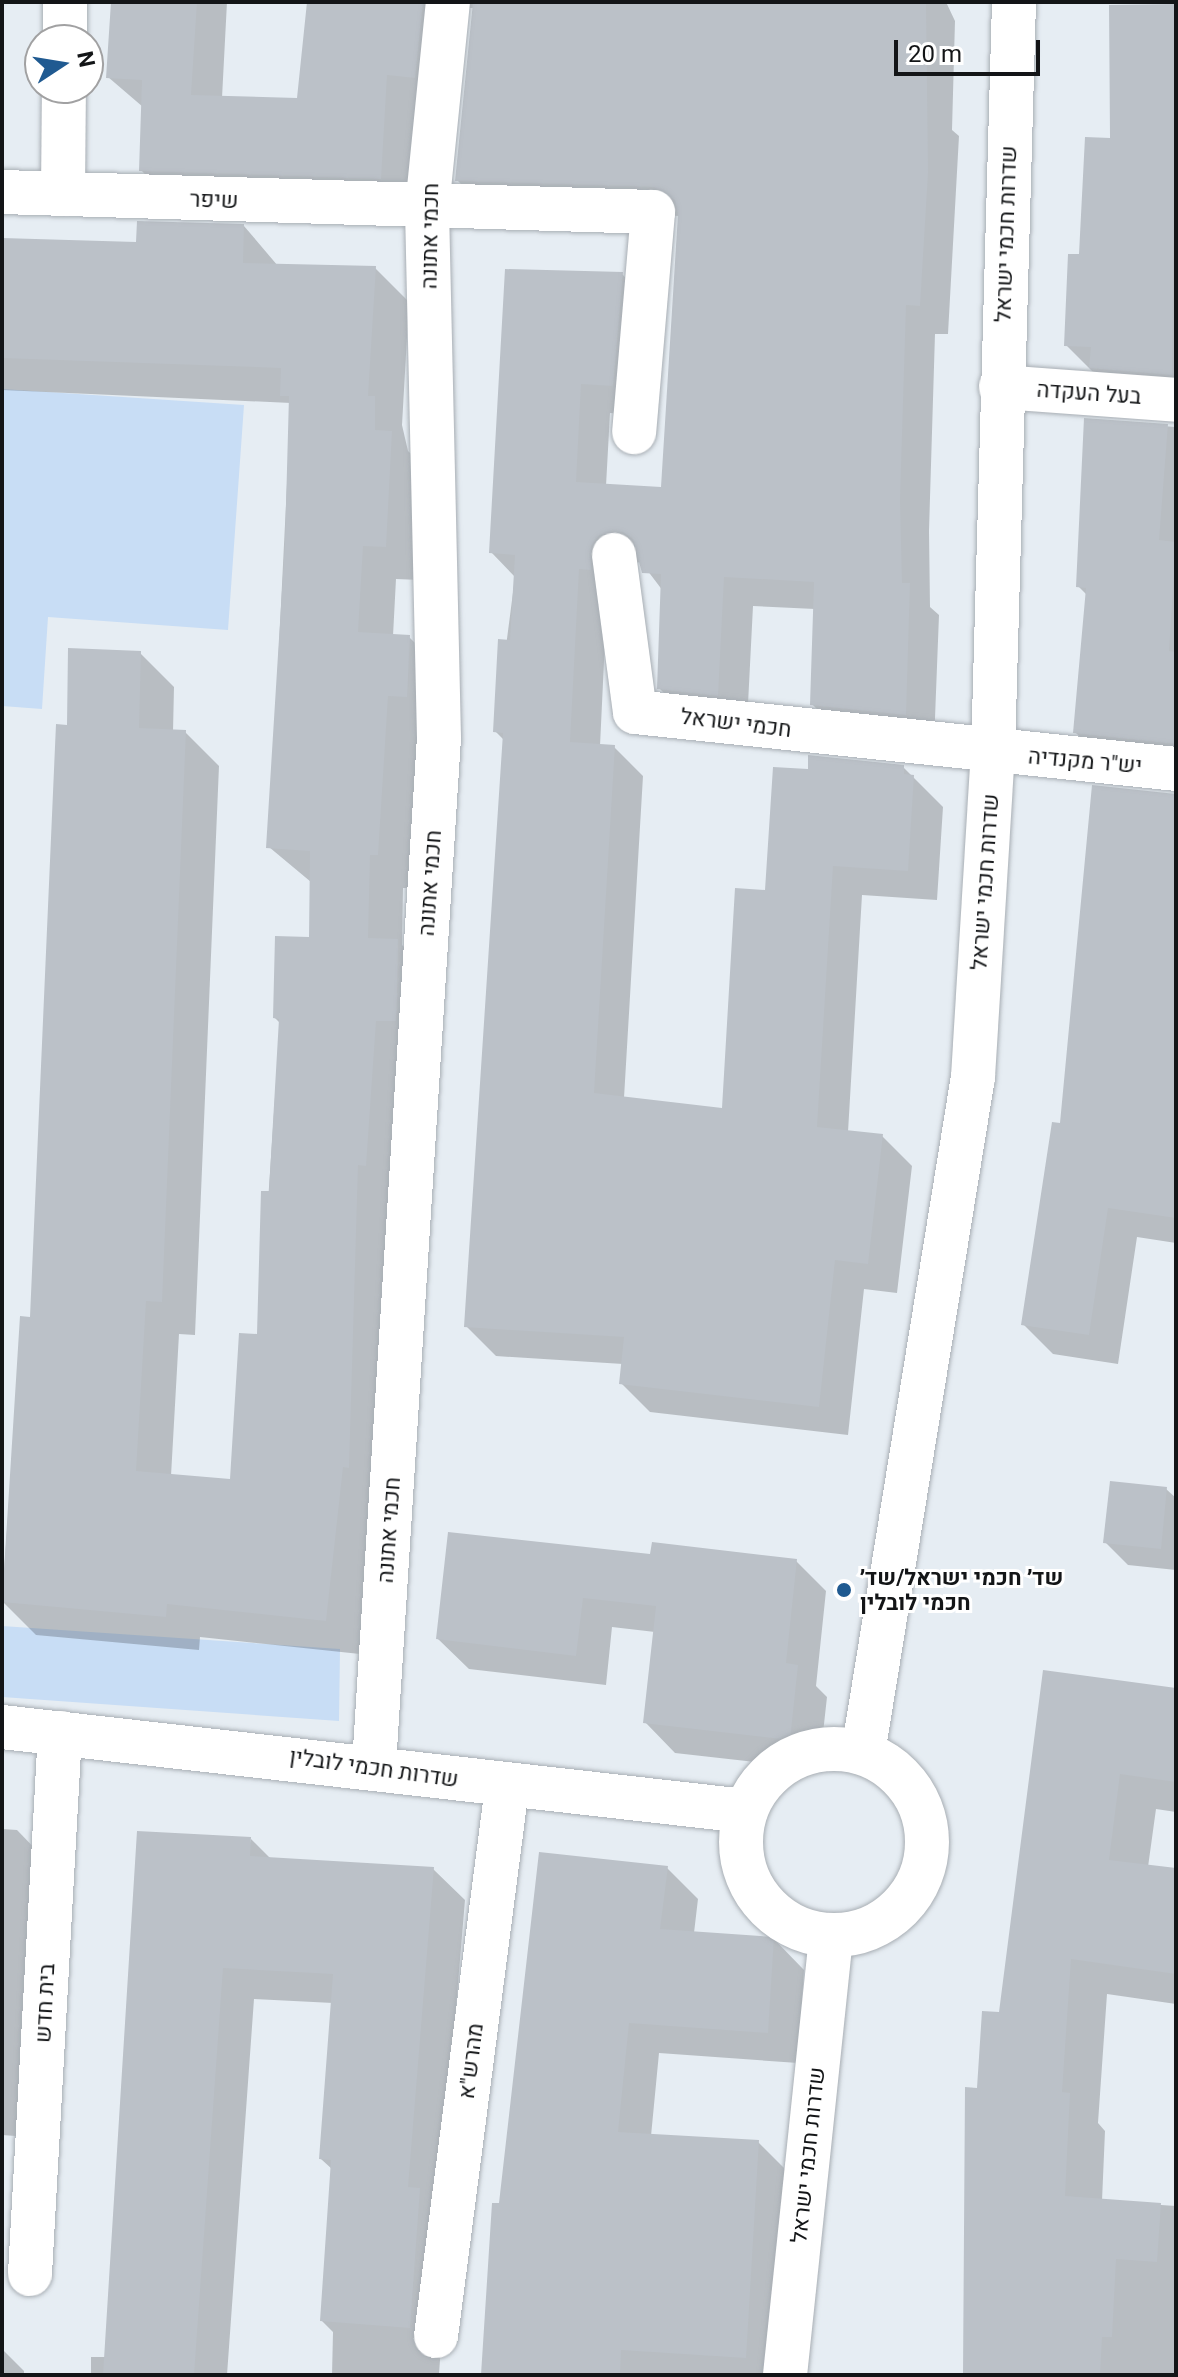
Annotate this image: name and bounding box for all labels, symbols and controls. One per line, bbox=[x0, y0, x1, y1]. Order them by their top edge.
north arrow bbox=[24, 24, 104, 104]
scale bar bbox=[898, 24, 1044, 74]
text: 20 m bbox=[908, 40, 962, 68]
text: N bbox=[72, 49, 100, 70]
street label: שדרות חכמי ישראל bbox=[990, 145, 1022, 323]
street label: חכמי אתונה bbox=[416, 183, 444, 289]
street label: שיפר bbox=[189, 186, 239, 214]
street label: בעל העקדה bbox=[1036, 376, 1142, 410]
street label: חכמי ישראל bbox=[679, 703, 793, 743]
street label: יש"ר מקנדיה bbox=[1027, 743, 1143, 779]
street label: שדרות חכמי ישראל bbox=[966, 793, 1004, 971]
street label: חכמי אתונה bbox=[413, 829, 447, 937]
street label: חכמי אתונה bbox=[372, 1476, 406, 1584]
place label: שד׳ חכמי ישראל/שד׳ חכמי לובלין bbox=[860, 1564, 1063, 1616]
marker: שד׳ חכמי ישראל/שד׳ חכמי לובלין bbox=[835, 1581, 853, 1599]
street label: שדרות חכמי לובלין bbox=[288, 1743, 460, 1793]
street label: בית חדש bbox=[30, 1963, 60, 2043]
street label: מהרש"א bbox=[453, 2022, 489, 2100]
street label: שדרות חכמי ישראל bbox=[786, 2066, 830, 2244]

